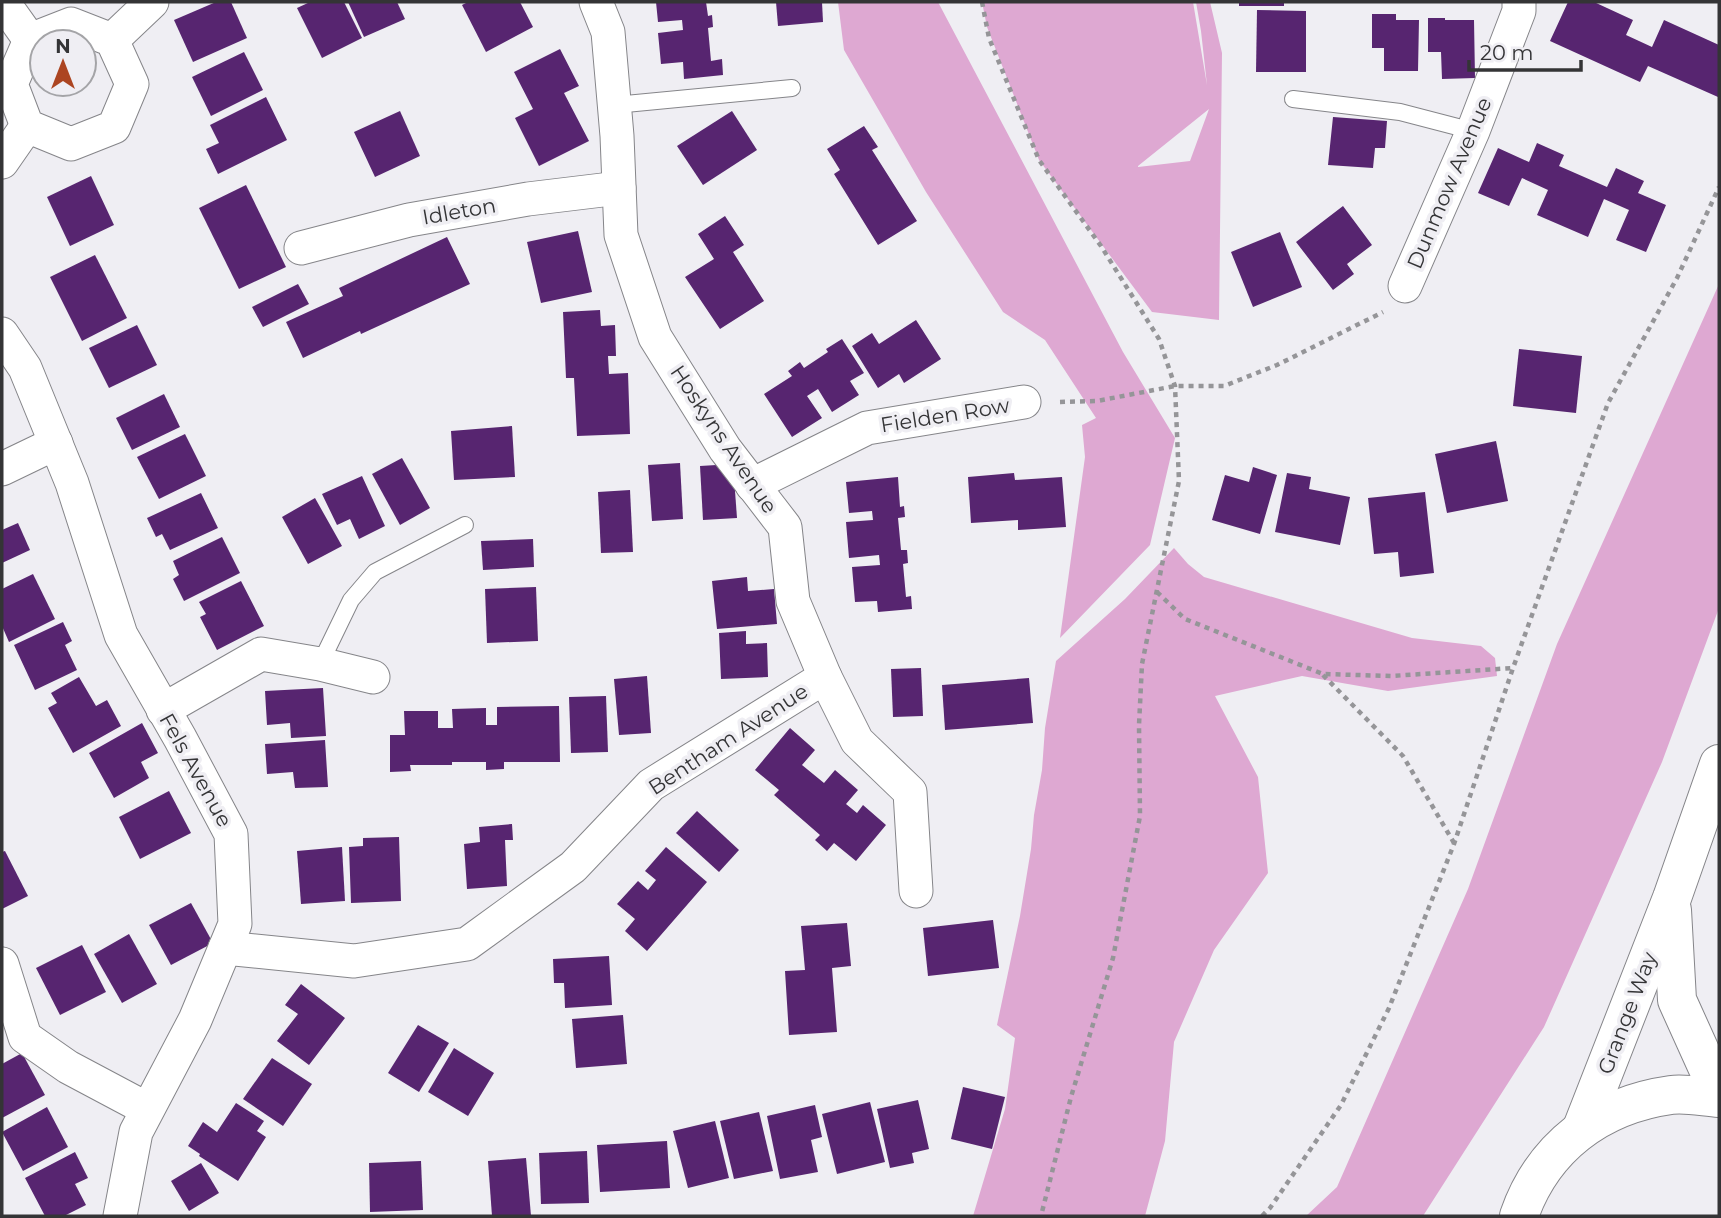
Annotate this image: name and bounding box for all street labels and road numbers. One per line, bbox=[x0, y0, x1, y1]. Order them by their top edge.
street label: Dunmow Avenue bbox=[1402, 93, 1496, 273]
street label: Idleton bbox=[420, 192, 498, 230]
street label: Hoskyns Avenue bbox=[665, 360, 783, 518]
street label: Fielden Row bbox=[879, 392, 1012, 438]
street label: Bentham Avenue bbox=[644, 678, 812, 800]
street label: Fels Avenue bbox=[154, 709, 238, 831]
street label: Grange Way bbox=[1592, 948, 1662, 1077]

